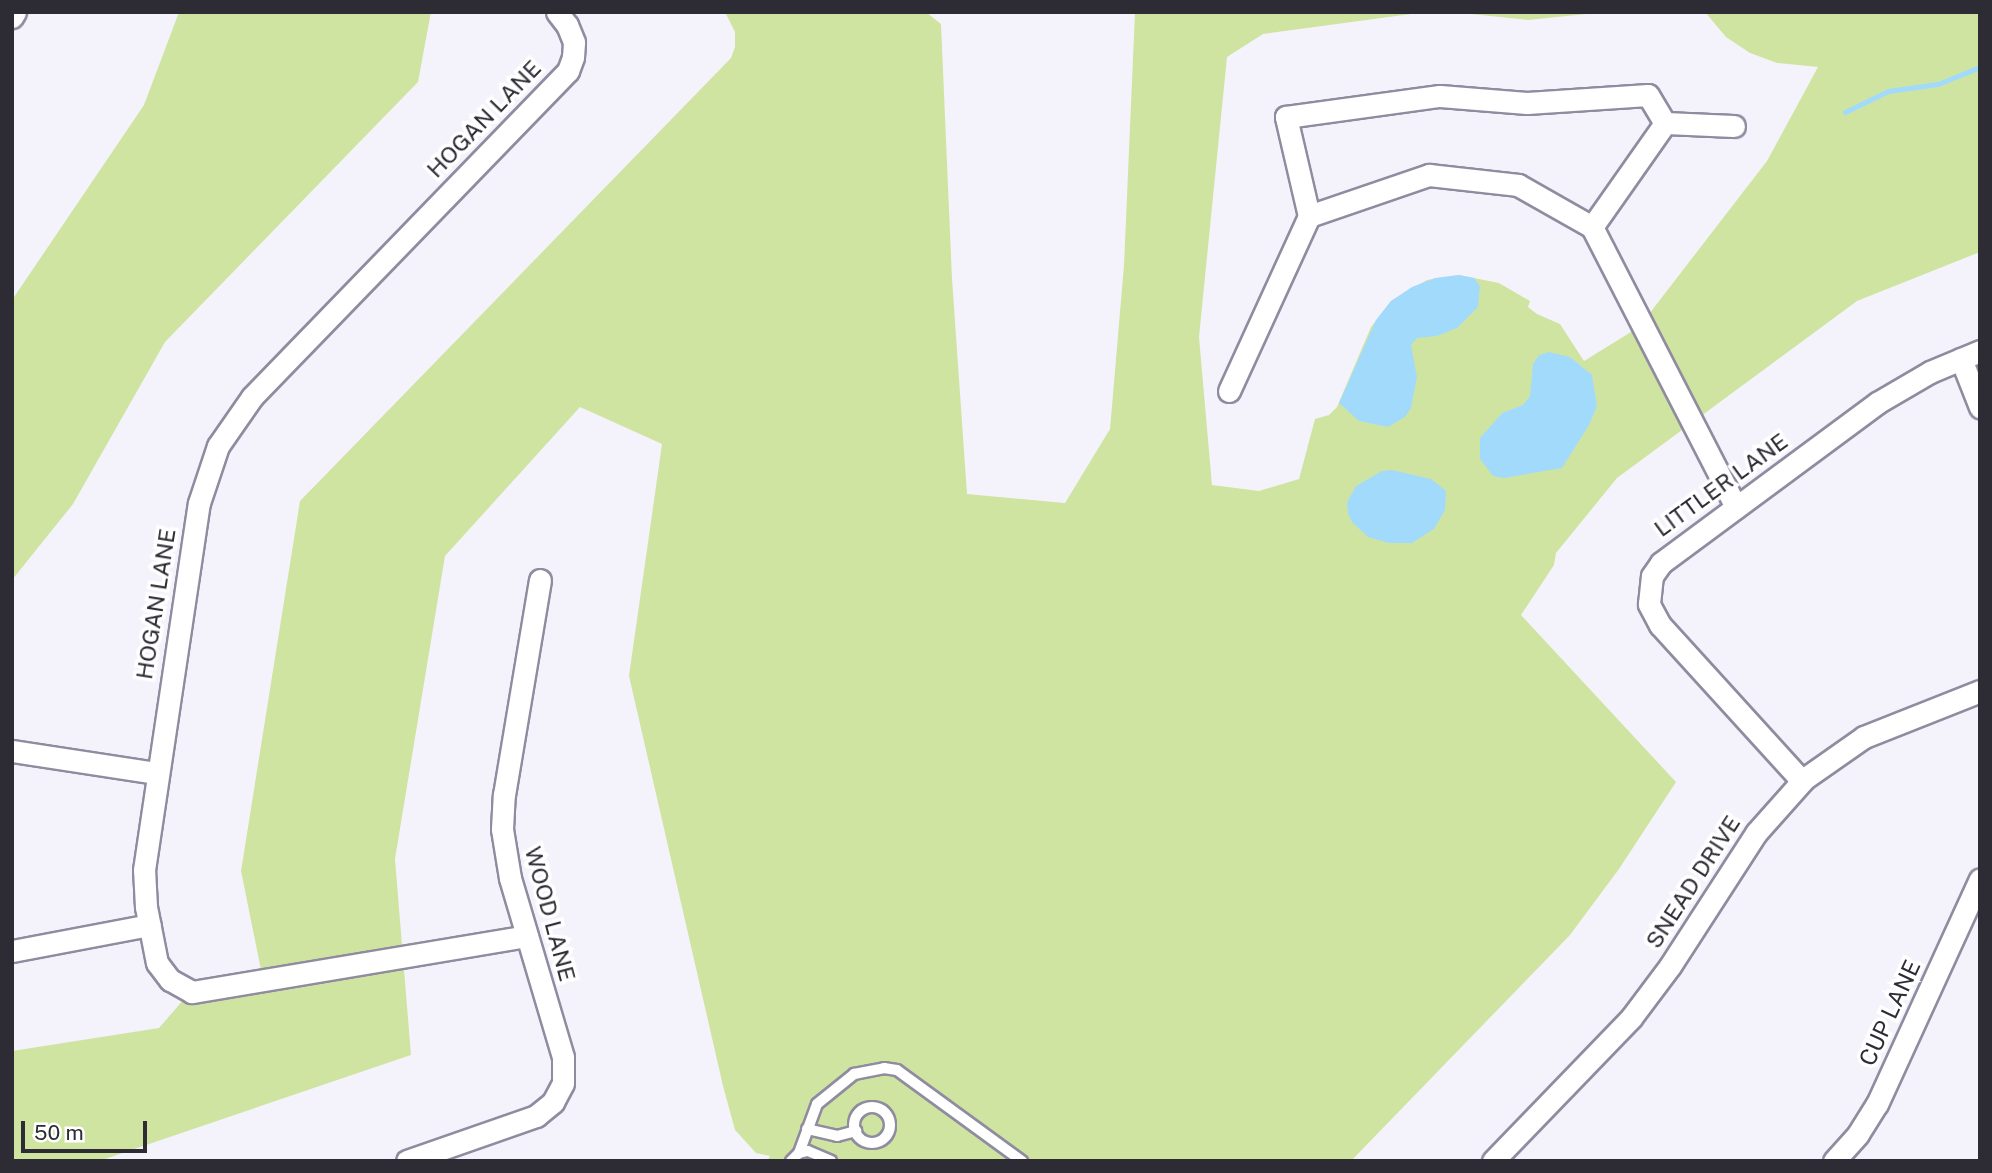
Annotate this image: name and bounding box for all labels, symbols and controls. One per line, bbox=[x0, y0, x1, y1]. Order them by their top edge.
street label: HOGAN LANE bbox=[421, 55, 547, 183]
street label: LITTLER LANE bbox=[1649, 427, 1793, 543]
street label: HOGAN LANE bbox=[130, 527, 182, 681]
street label: SNEAD DRIVE bbox=[1640, 811, 1746, 953]
street label: WOOD LANE bbox=[519, 844, 581, 984]
street label: CUP LANE bbox=[1853, 956, 1927, 1070]
scale bar bbox=[24, 1106, 150, 1150]
text: 50 m bbox=[34, 1120, 84, 1145]

